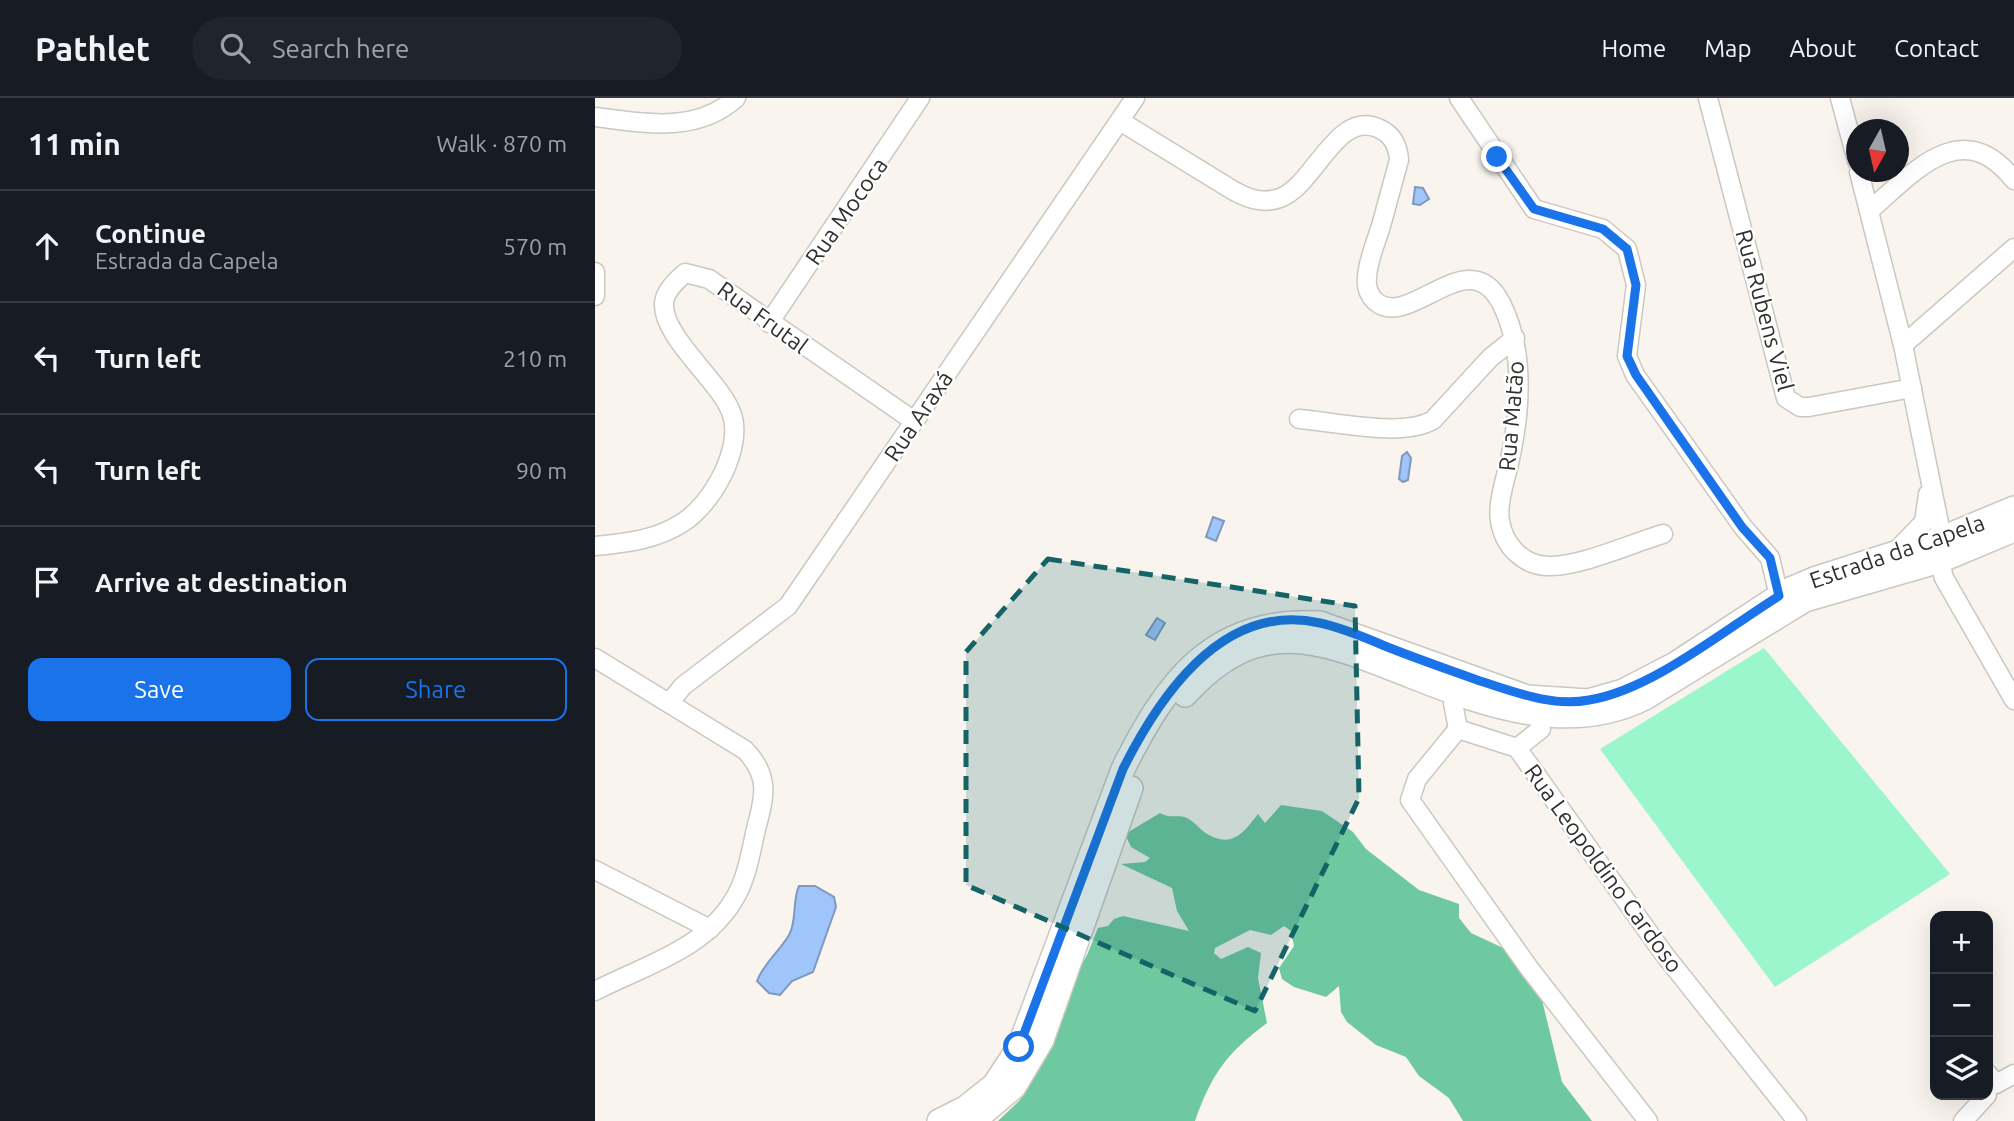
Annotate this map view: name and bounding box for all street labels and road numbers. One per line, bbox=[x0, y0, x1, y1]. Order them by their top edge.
street label: Rua Mococa bbox=[800, 153, 892, 269]
street label: Rua Rubens Viel bbox=[1731, 226, 1799, 394]
street label: Rua Frutal bbox=[713, 276, 813, 358]
street label: Rua Matão bbox=[1494, 360, 1528, 472]
street label: Rua Araxá bbox=[879, 366, 957, 466]
street label: Estrada da Capela bbox=[1806, 509, 1988, 593]
street label: Rua Leopoldino Cardoso bbox=[1520, 759, 1688, 977]

